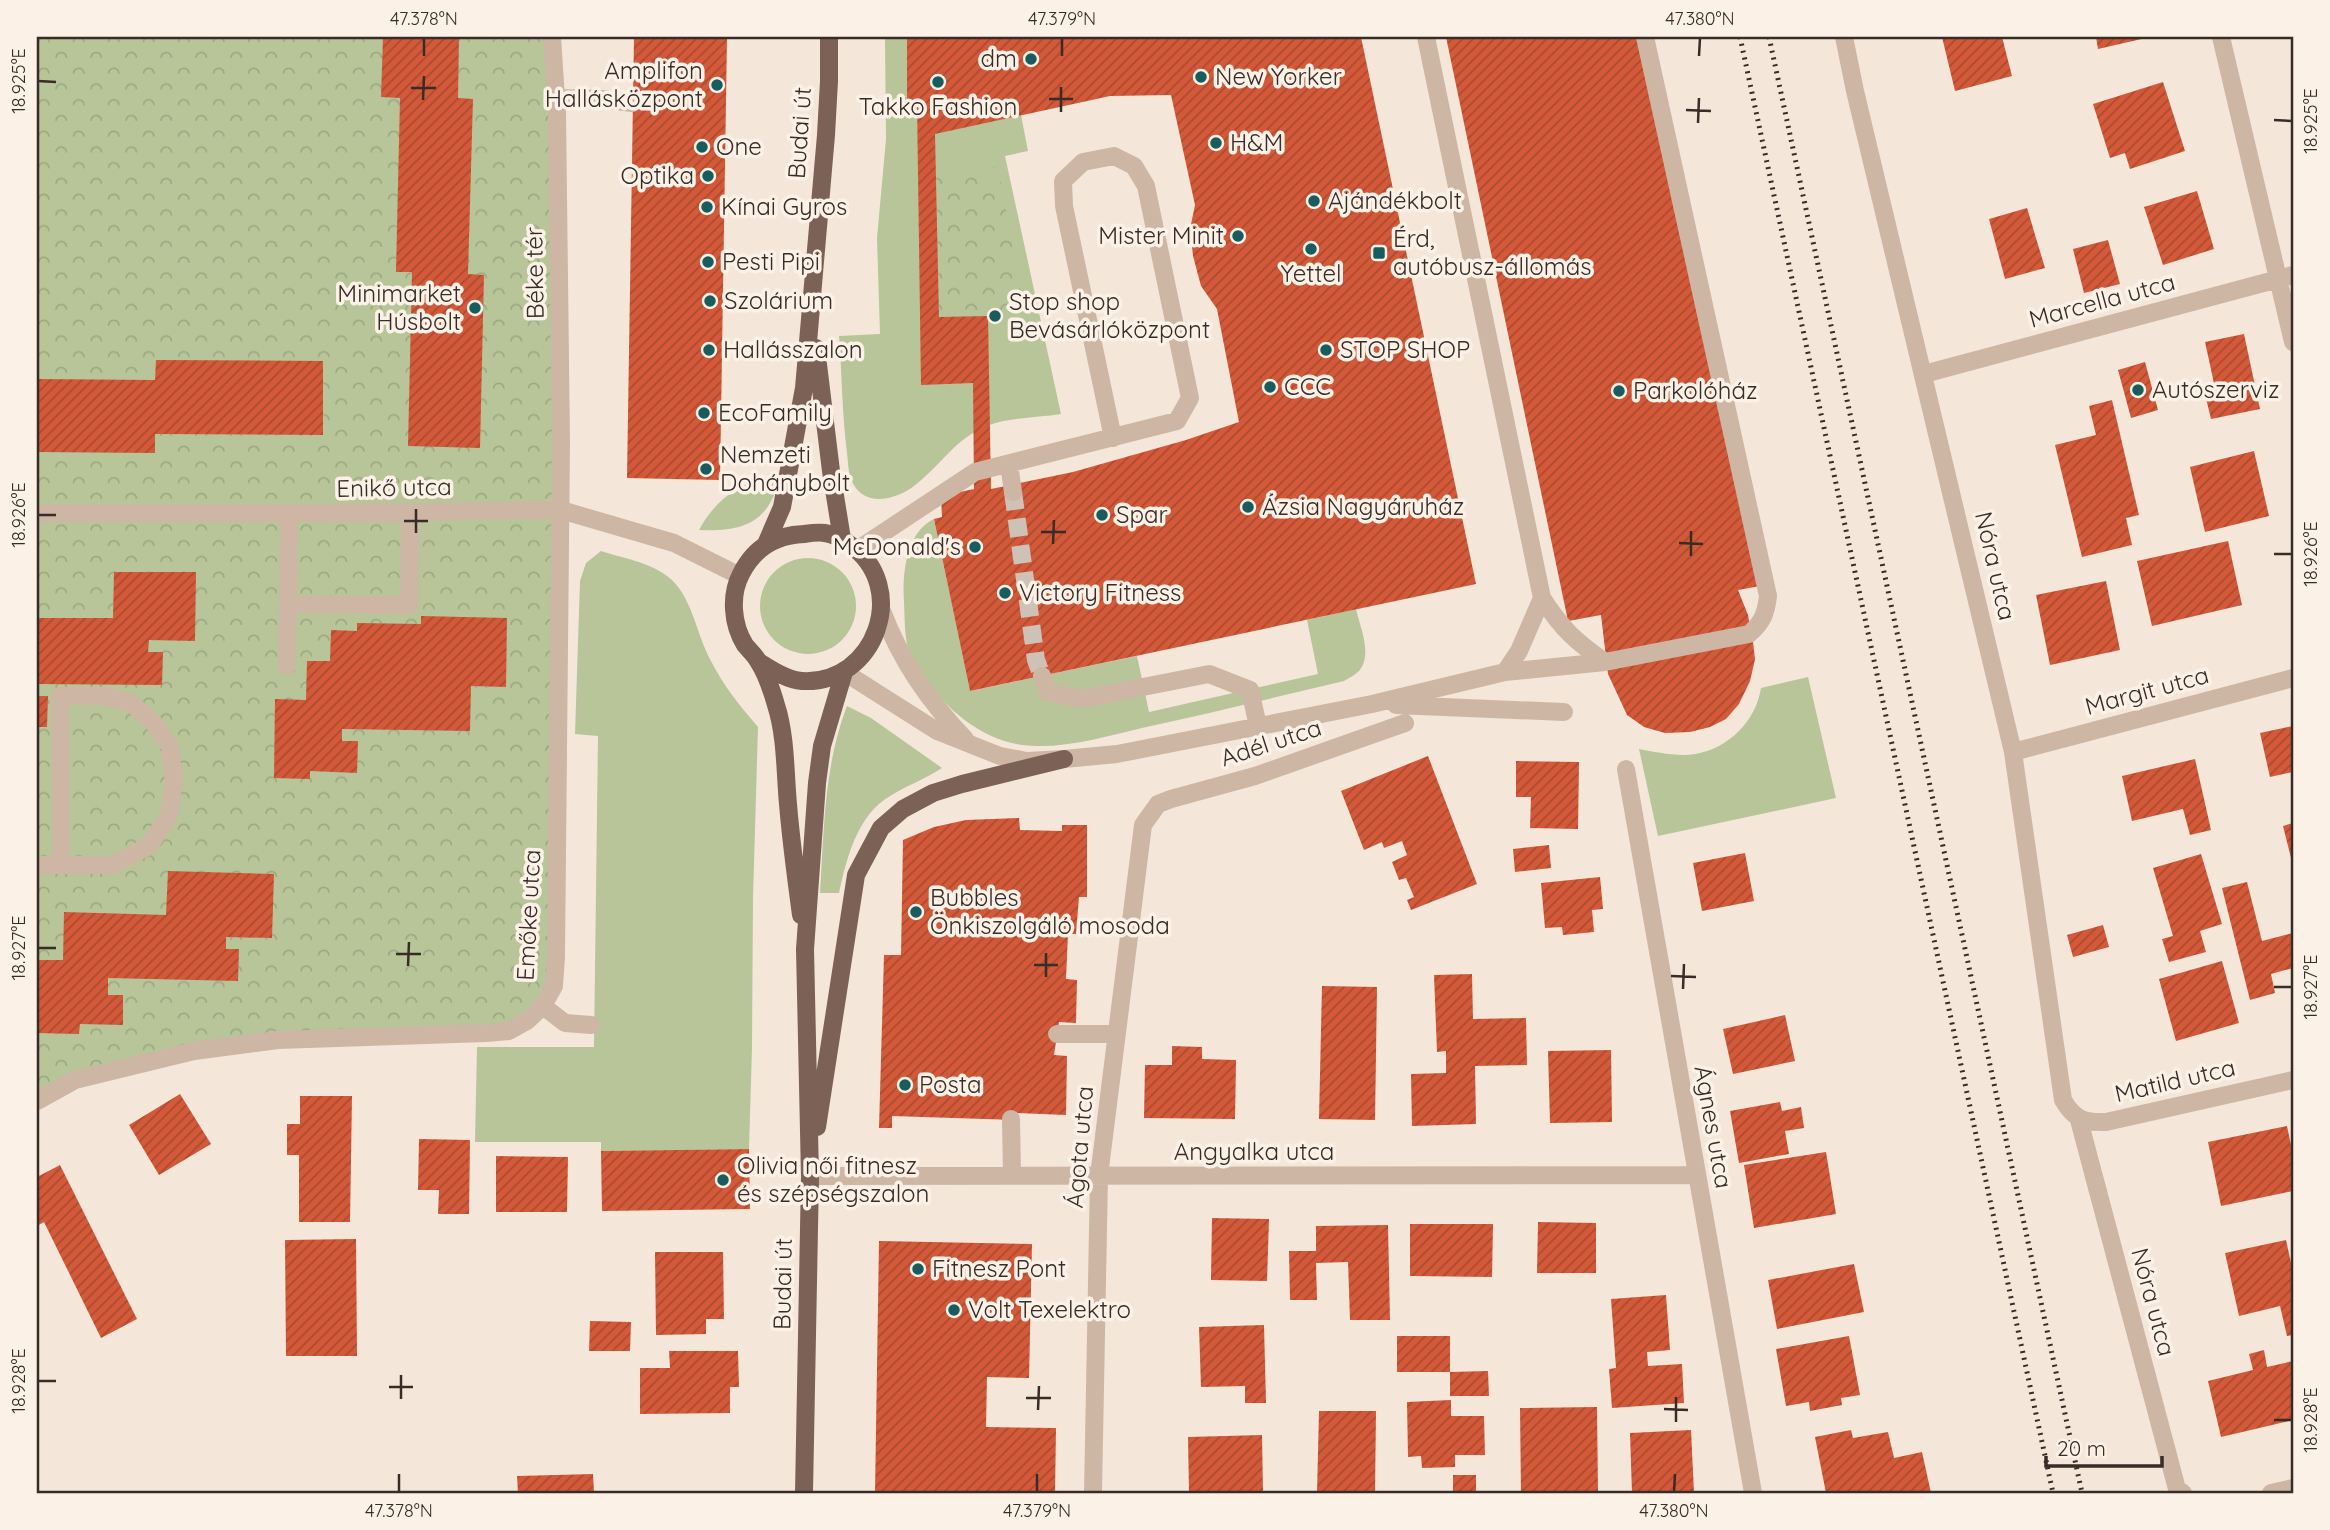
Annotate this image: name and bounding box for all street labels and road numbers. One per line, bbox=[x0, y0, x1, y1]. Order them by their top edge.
street label: Budai út bbox=[781, 86, 817, 180]
street label: Béke tér bbox=[518, 227, 550, 319]
street label: Marcella utca bbox=[2025, 266, 2178, 334]
street label: Enikő utca bbox=[336, 471, 452, 503]
street label: Nóra utca bbox=[1969, 508, 2023, 623]
street label: Margit utca bbox=[2082, 659, 2212, 721]
street label: Adél utca bbox=[1216, 712, 1325, 772]
street label: Emőke utca bbox=[510, 849, 546, 981]
street label: Matild utca bbox=[2112, 1052, 2238, 1108]
street label: Ágnes utca bbox=[1688, 1063, 1740, 1191]
street label: Ágota utca bbox=[1059, 1085, 1099, 1209]
street label: Angyalka utca bbox=[1174, 1136, 1334, 1166]
street label: Budai út bbox=[766, 1238, 798, 1330]
street label: Nóra utca bbox=[2125, 1244, 2183, 1359]

